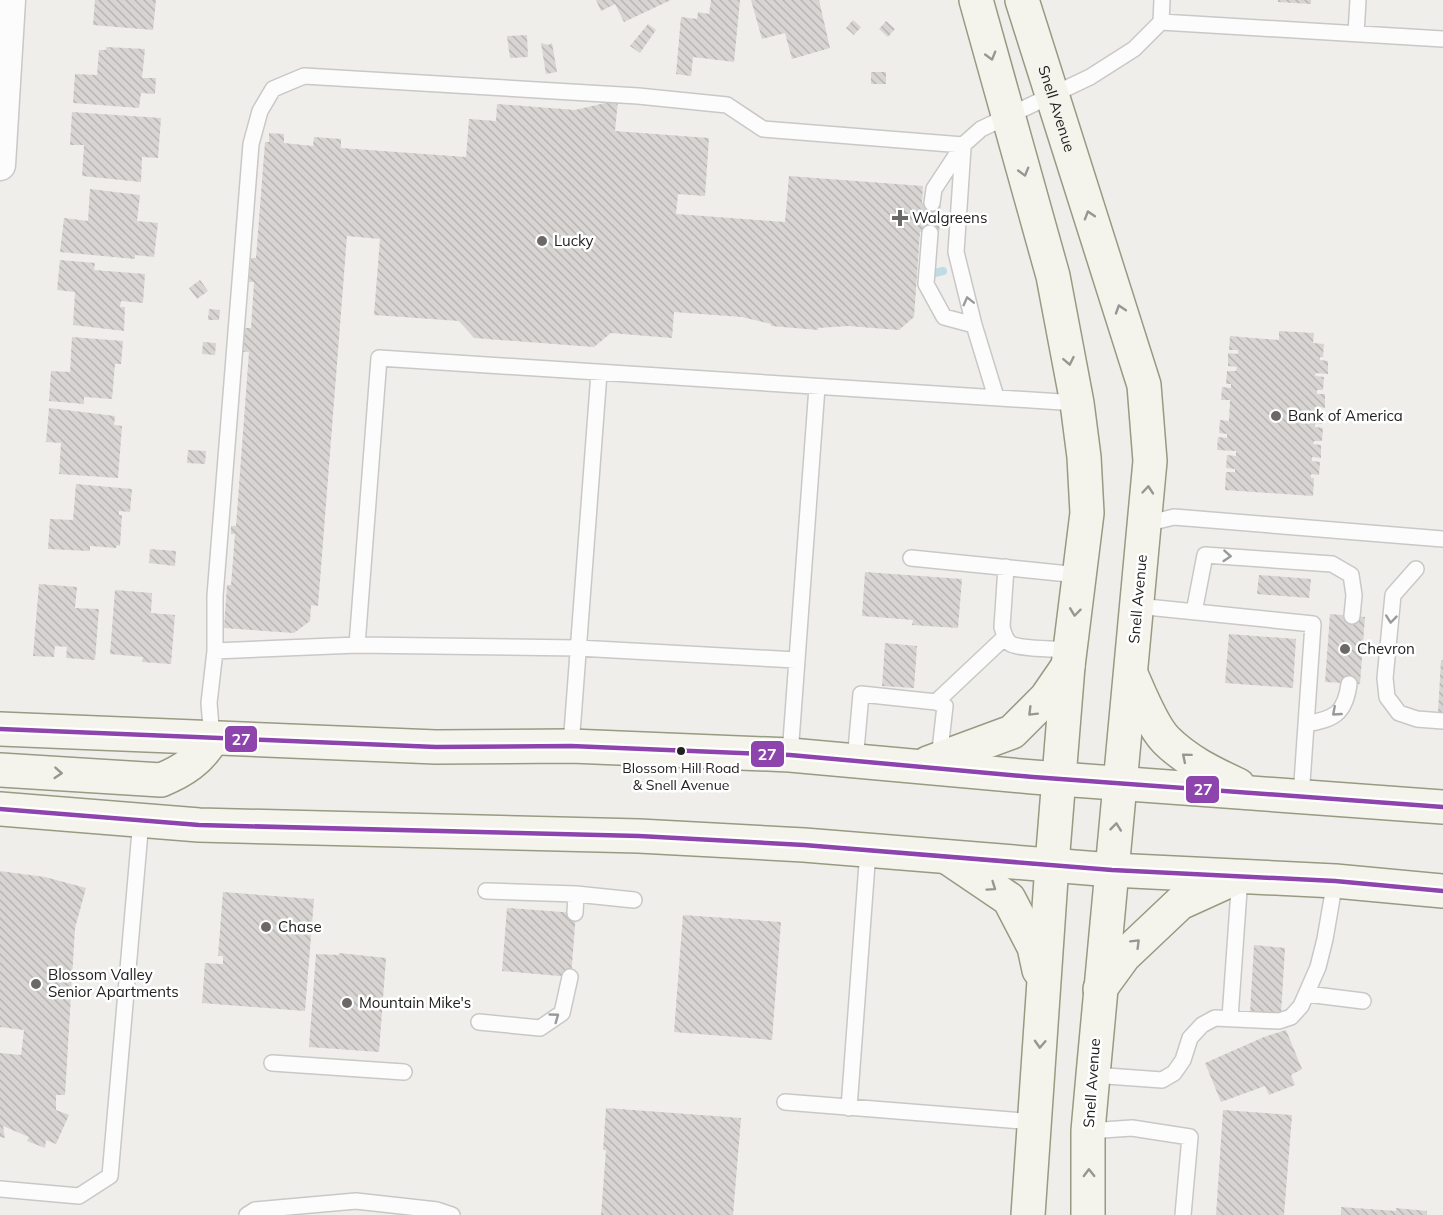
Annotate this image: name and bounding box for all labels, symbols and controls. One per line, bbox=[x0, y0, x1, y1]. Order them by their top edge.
one-way arrow bbox=[984, 51, 997, 61]
street label: Snell Avenue bbox=[1034, 63, 1080, 154]
one-way arrow bbox=[1016, 167, 1029, 177]
place label: Walgreens bbox=[912, 208, 987, 227]
one-way arrow bbox=[1084, 210, 1096, 221]
marker: Walgreens bbox=[893, 211, 907, 225]
place label: Lucky bbox=[554, 231, 594, 250]
marker: Lucky bbox=[535, 234, 549, 248]
one-way arrow bbox=[963, 296, 976, 306]
one-way arrow bbox=[1114, 304, 1127, 315]
one-way arrow bbox=[1062, 356, 1075, 366]
place label: Bank of America bbox=[1288, 406, 1403, 425]
marker: Bank of America bbox=[1269, 409, 1283, 423]
one-way arrow bbox=[1141, 485, 1154, 494]
one-way arrow bbox=[1222, 550, 1231, 563]
street label: Snell Avenue bbox=[1124, 553, 1151, 644]
one-way arrow bbox=[1069, 608, 1082, 617]
one-way arrow bbox=[1385, 614, 1398, 623]
place label: Chevron bbox=[1357, 639, 1415, 658]
marker: Chevron bbox=[1338, 642, 1352, 656]
one-way arrow bbox=[1028, 704, 1039, 715]
one-way arrow bbox=[1332, 705, 1342, 716]
line badge: 27 bbox=[224, 725, 258, 753]
text: 27 bbox=[231, 729, 251, 749]
line badge: 27 bbox=[750, 740, 785, 768]
text: 27 bbox=[757, 744, 777, 764]
marker: Blossom Hill Road & Snell Avenue bbox=[675, 745, 687, 757]
one-way arrow bbox=[1182, 753, 1193, 764]
place label: Blossom Hill Road & Snell Avenue bbox=[622, 759, 740, 794]
one-way arrow bbox=[54, 767, 63, 780]
line badge: 27 bbox=[1185, 775, 1220, 804]
text: 27 bbox=[1193, 779, 1213, 799]
one-way arrow bbox=[1109, 822, 1122, 831]
one-way arrow bbox=[986, 880, 997, 891]
place label: Chase bbox=[278, 917, 322, 936]
marker: Chase bbox=[259, 920, 273, 934]
one-way arrow bbox=[1129, 940, 1140, 951]
place label: Blossom Valley Senior Apartments bbox=[48, 965, 179, 1001]
marker: Blossom Valley Senior Apartments bbox=[29, 977, 43, 991]
place label: Mountain Mike's bbox=[359, 993, 471, 1012]
marker: Mountain Mike's bbox=[340, 996, 354, 1010]
one-way arrow bbox=[548, 1014, 559, 1025]
street label: Snell Avenue bbox=[1079, 1038, 1104, 1128]
one-way arrow bbox=[1033, 1039, 1046, 1048]
one-way arrow bbox=[1083, 1168, 1095, 1177]

